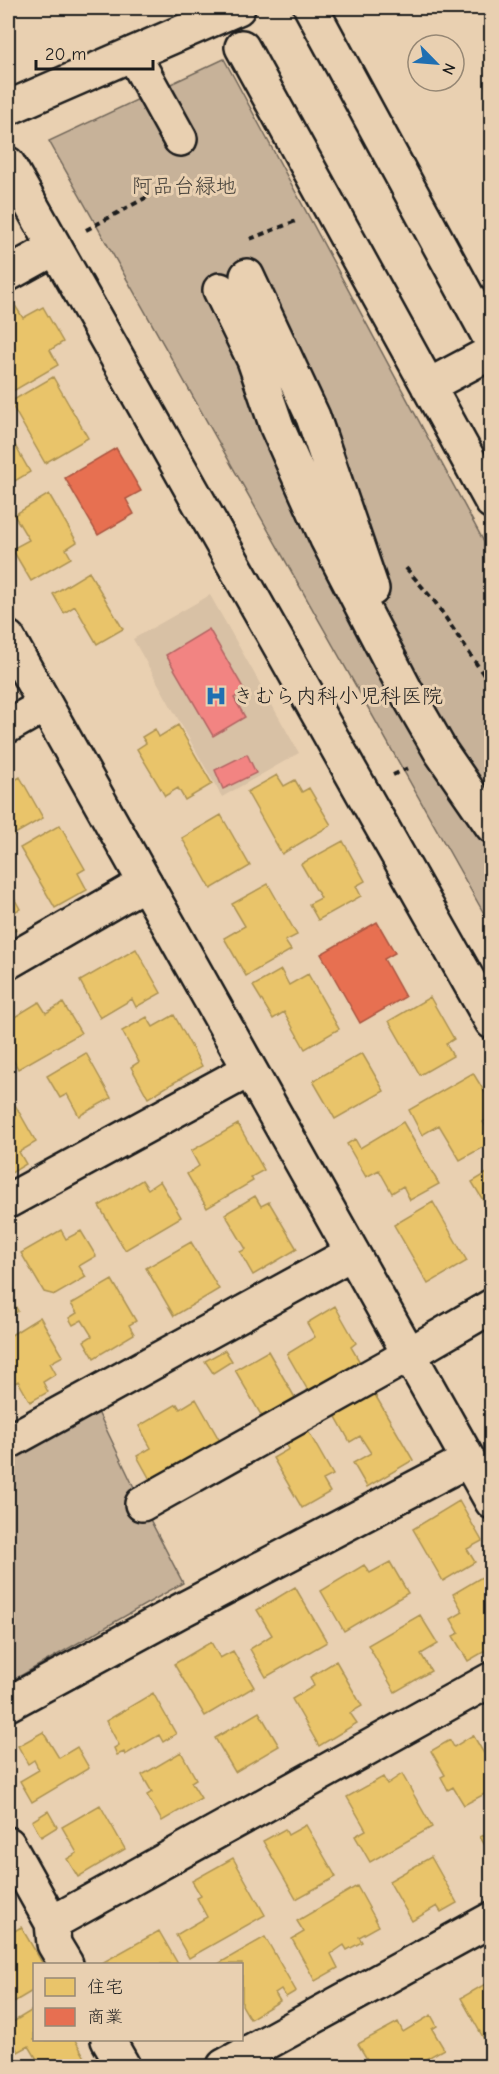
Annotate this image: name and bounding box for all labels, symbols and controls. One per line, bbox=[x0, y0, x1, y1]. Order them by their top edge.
scale bar bbox=[36, 33, 153, 71]
north arrow bbox=[406, 33, 466, 93]
text: 20 m bbox=[45, 44, 86, 65]
text: N bbox=[438, 60, 459, 77]
park label: 阿品台緑地 bbox=[132, 174, 237, 198]
hospital icon: きむら内科小児科医院 bbox=[204, 684, 228, 708]
place label: きむら内科小児科医院 bbox=[233, 684, 443, 708]
legend bbox=[33, 1963, 243, 2041]
text: 住宅 bbox=[87, 1977, 123, 1998]
text: 商業 bbox=[87, 2007, 123, 2028]

